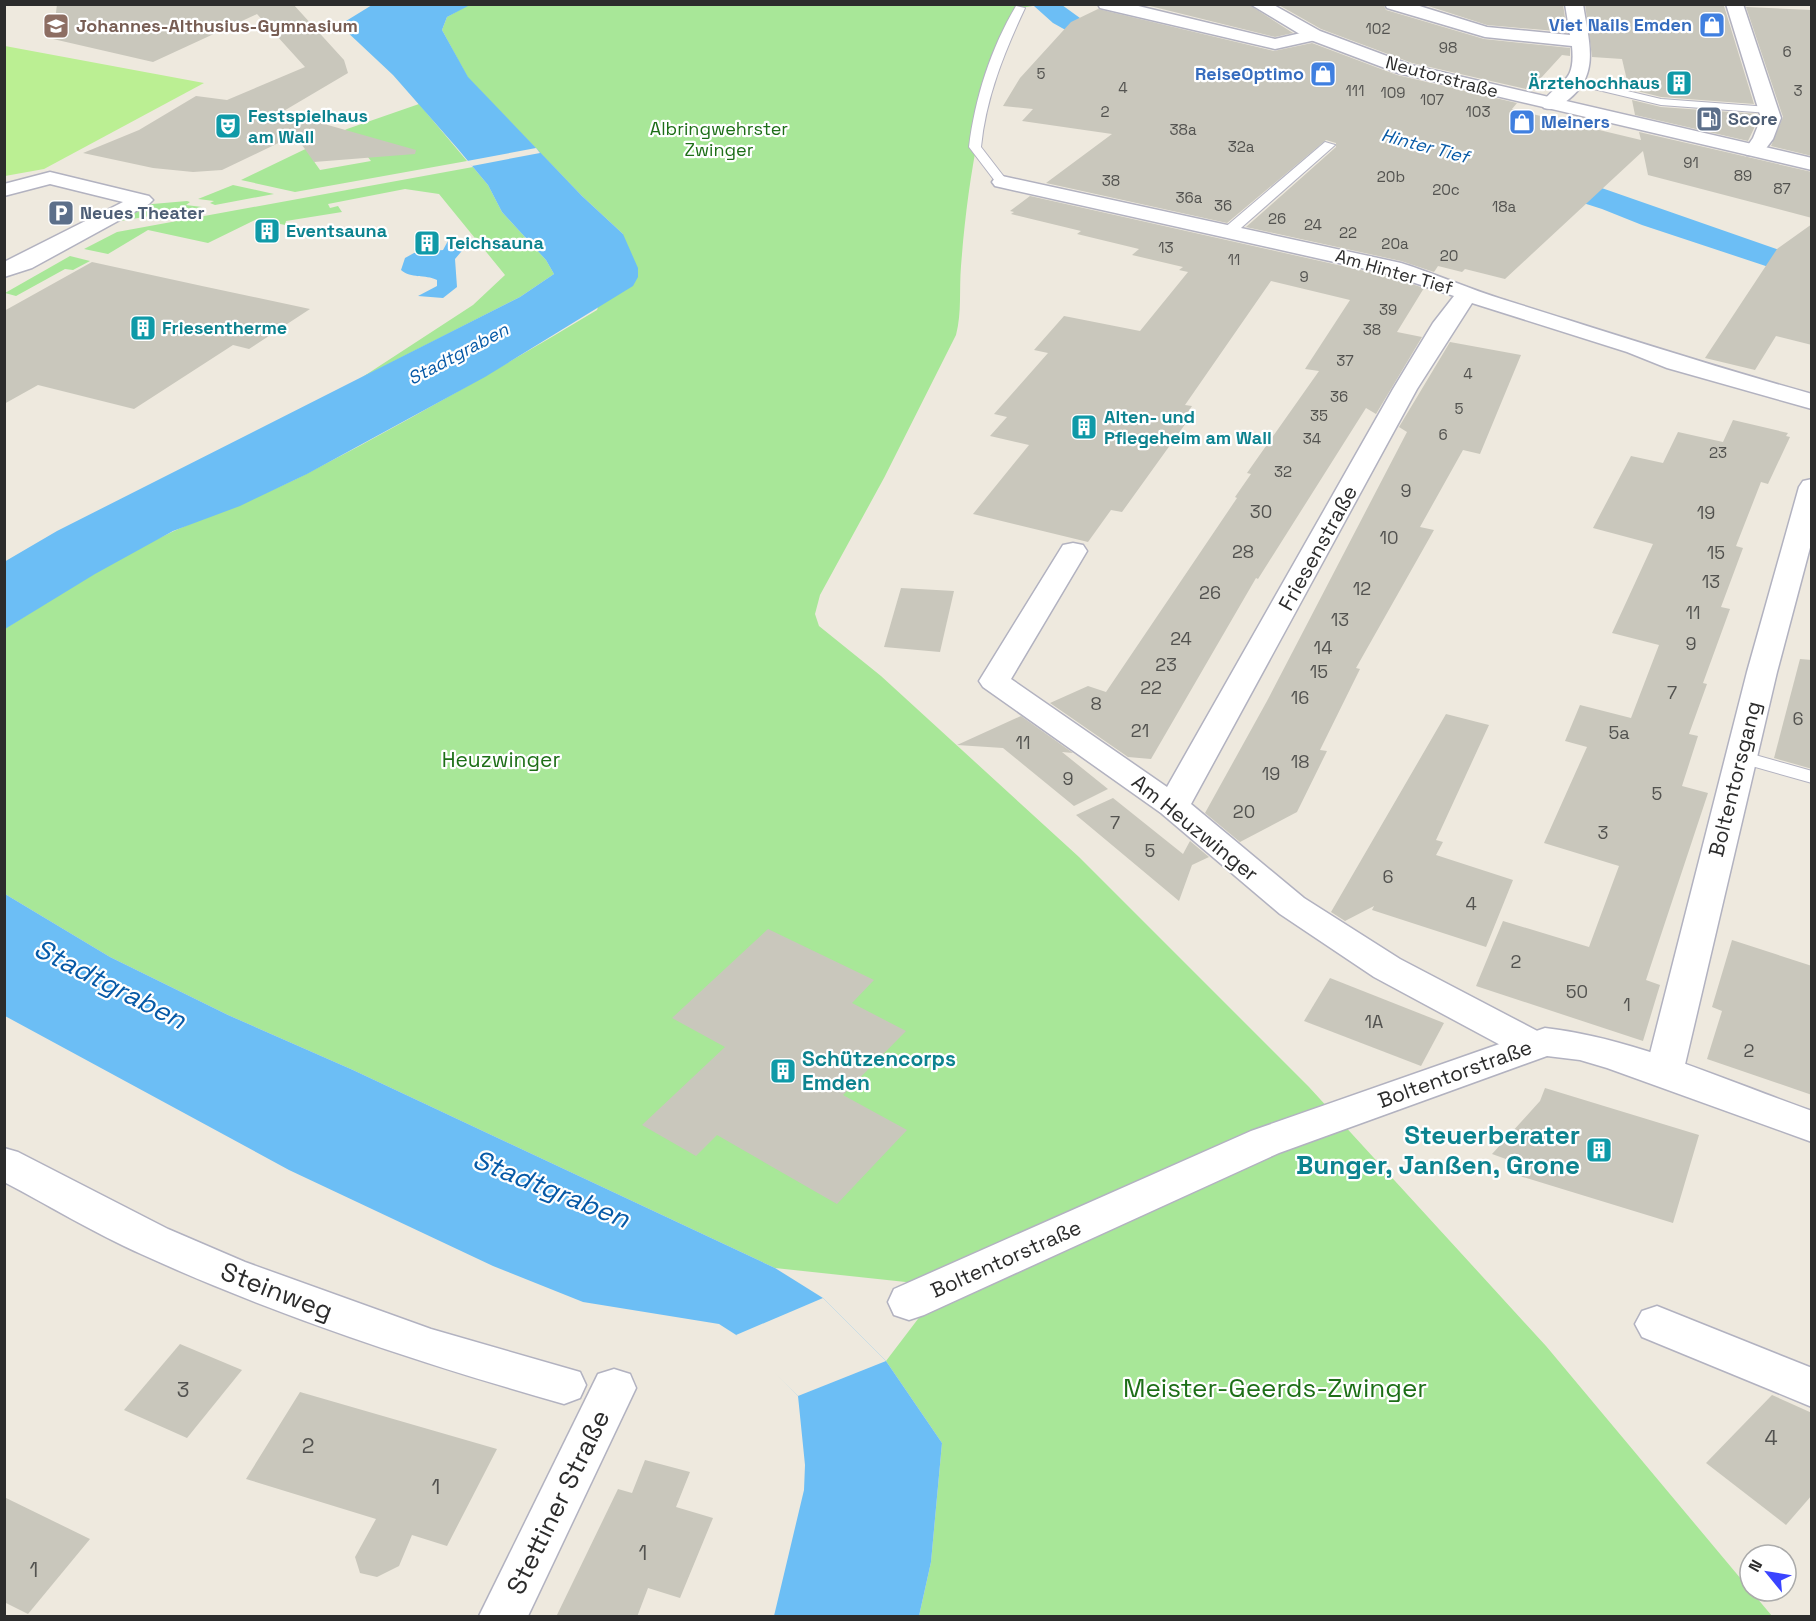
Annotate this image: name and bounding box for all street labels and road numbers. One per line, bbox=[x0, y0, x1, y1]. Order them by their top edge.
street label: Neutorstraße bbox=[1383, 50, 1501, 103]
street label: Am Hinter Tief bbox=[1333, 244, 1456, 299]
street label: Friesenstraße bbox=[1272, 480, 1363, 615]
street label: Boltentorsgang bbox=[1702, 698, 1767, 859]
street label: Am Heuzwinger bbox=[1126, 768, 1264, 887]
street label: Boltentorstraße bbox=[1374, 1033, 1536, 1114]
street label: Boltentorstraße bbox=[926, 1213, 1085, 1304]
street label: Steinweg bbox=[216, 1254, 338, 1328]
street label: Stettiner Straße bbox=[499, 1404, 617, 1600]

